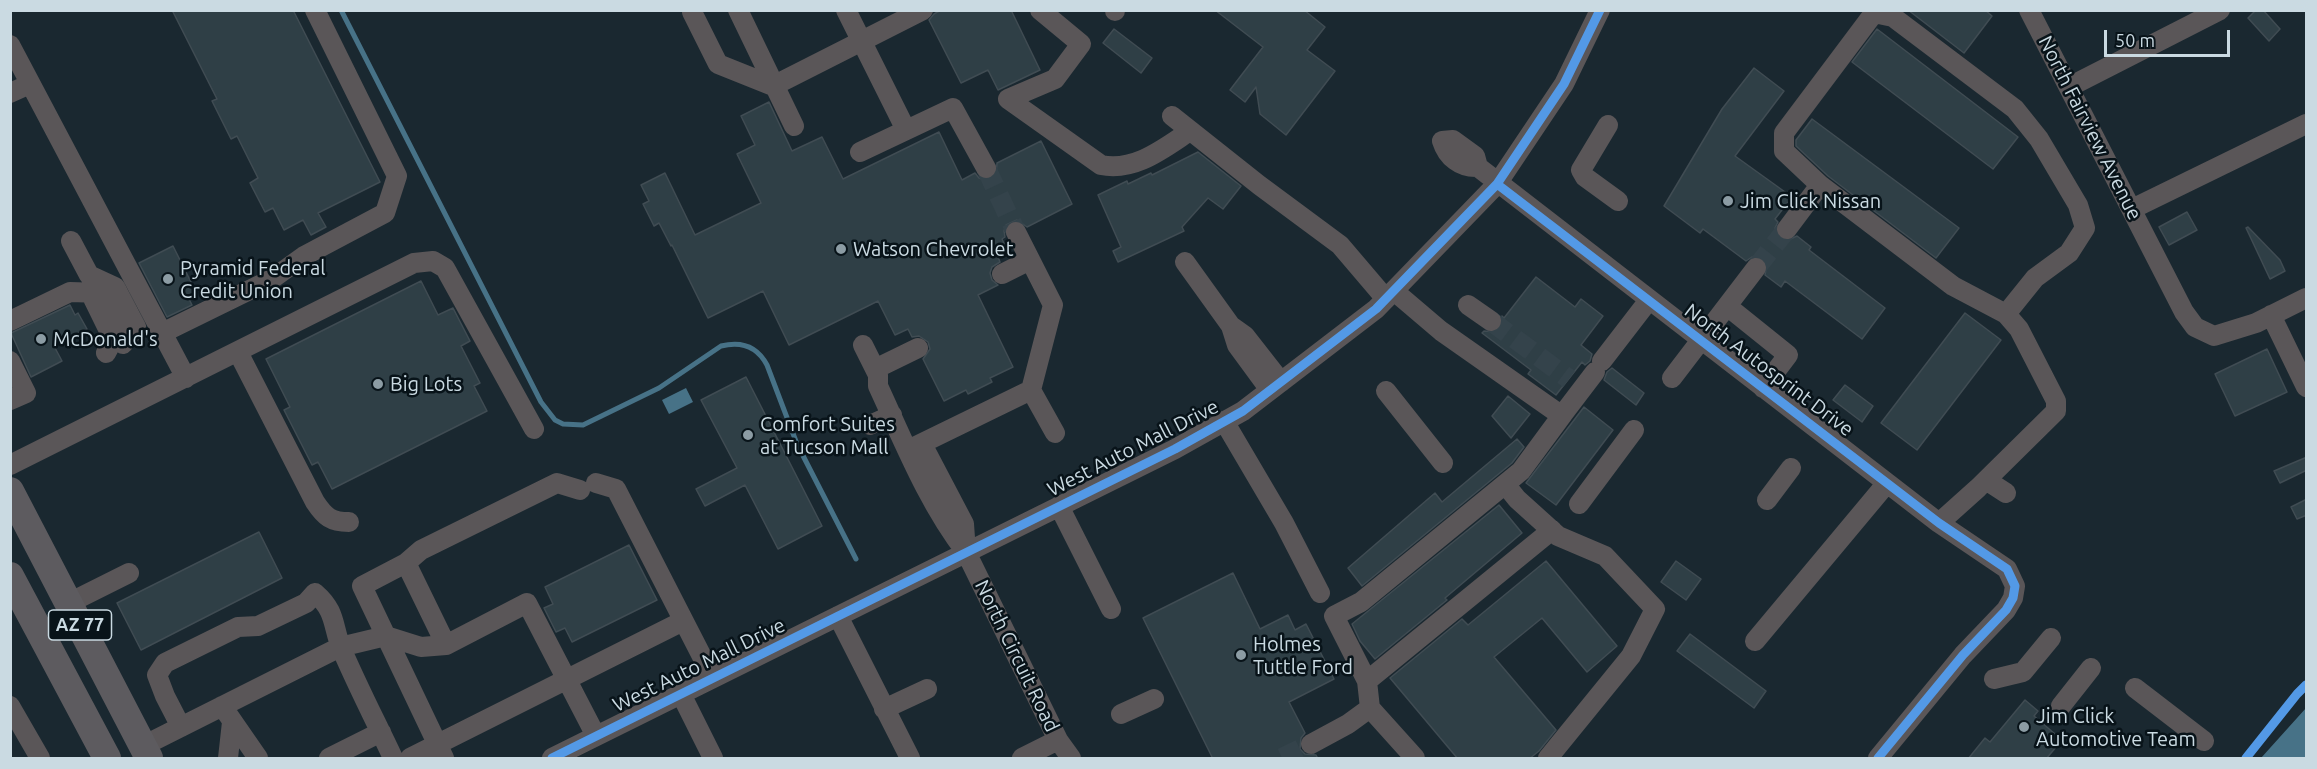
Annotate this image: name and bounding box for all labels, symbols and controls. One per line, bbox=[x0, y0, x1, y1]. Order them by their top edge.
scale bar bbox=[2107, 18, 2233, 56]
text: 50 m bbox=[2115, 30, 2155, 50]
street label: North Fairview Avenue bbox=[2033, 32, 2147, 224]
place label: Jim Click Nissan bbox=[1740, 189, 1881, 213]
marker: Jim Click Nissan bbox=[1721, 194, 1735, 208]
place label: Watson Chevrolet bbox=[853, 237, 1013, 261]
marker: Watson Chevrolet bbox=[834, 242, 848, 256]
place label: Pyramid Federal Credit Union bbox=[180, 256, 325, 303]
marker: Pyramid Federal Credit Union bbox=[161, 272, 175, 286]
street label: North Autosprint Drive bbox=[1680, 299, 1858, 441]
place label: McDonald's bbox=[53, 327, 158, 351]
marker: McDonald's bbox=[34, 332, 48, 346]
place label: Big Lots bbox=[390, 372, 462, 396]
marker: Big Lots bbox=[371, 377, 385, 391]
street label: West Auto Mall Drive bbox=[1043, 394, 1223, 502]
place label: Comfort Suites at Tucson Mall bbox=[760, 412, 895, 459]
marker: Comfort Suites at Tucson Mall bbox=[741, 428, 755, 442]
street label: North Circuit Road bbox=[970, 576, 1064, 736]
road number: AZ 77 bbox=[48, 610, 112, 640]
street label: West Auto Mall Drive bbox=[609, 613, 789, 717]
place label: Holmes Tuttle Ford bbox=[1253, 632, 1353, 679]
marker: Holmes Tuttle Ford bbox=[1234, 648, 1248, 662]
place label: Jim Click Automotive Team bbox=[2036, 704, 2196, 751]
marker: Jim Click Automotive Team bbox=[2017, 720, 2031, 734]

